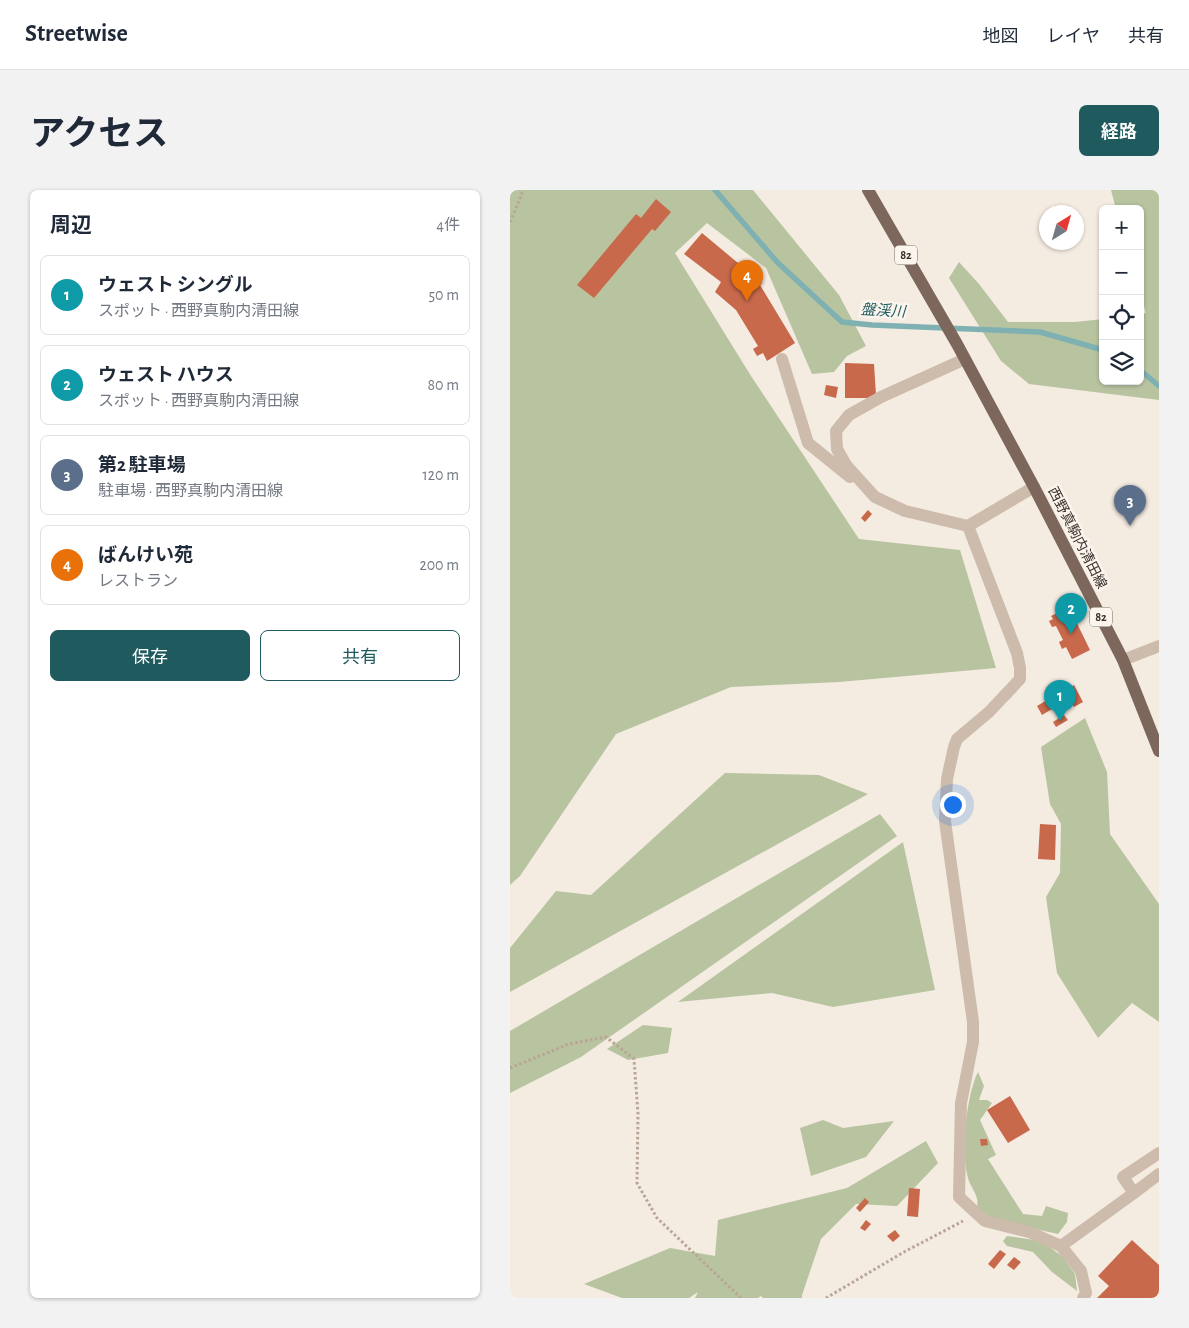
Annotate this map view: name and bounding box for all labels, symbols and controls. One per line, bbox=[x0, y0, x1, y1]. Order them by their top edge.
text: Streetwise bbox=[25, 22, 128, 46]
text: 地図 bbox=[983, 28, 1019, 46]
text: レイヤ bbox=[1047, 28, 1100, 46]
text: 共有 bbox=[1128, 28, 1164, 46]
button: 経路 bbox=[1079, 105, 1159, 156]
text: アクセス bbox=[30, 117, 168, 152]
north arrow bbox=[1039, 205, 1084, 250]
map controls bbox=[1099, 205, 1144, 385]
button: + bbox=[1099, 205, 1144, 250]
text: 周辺 bbox=[50, 215, 92, 236]
text: 4件 bbox=[436, 217, 460, 233]
road number: 82 bbox=[895, 246, 917, 264]
button: − bbox=[1099, 250, 1144, 295]
pin: 4 bbox=[731, 260, 763, 301]
text: ウェスト シングル bbox=[98, 276, 253, 295]
text: 1 bbox=[64, 287, 70, 303]
text: 50 m bbox=[428, 287, 459, 303]
button: locate bbox=[1099, 295, 1144, 340]
water label: 盤渓川 bbox=[860, 301, 908, 320]
text: スポット · 西野真駒内清田線 bbox=[98, 303, 299, 319]
button: layers bbox=[1099, 340, 1144, 385]
text: ウェスト ハウス bbox=[98, 366, 234, 385]
text: 2 bbox=[63, 377, 71, 393]
text: 80 m bbox=[428, 377, 459, 393]
text: スポット · 西野真駒内清田線 bbox=[98, 393, 299, 409]
text: 第2 駐車場 bbox=[98, 456, 186, 475]
text: 3 bbox=[64, 467, 70, 483]
text: 120 m bbox=[422, 467, 459, 483]
text: 駐車場 · 西野真駒内清田線 bbox=[98, 483, 283, 499]
street label: 西野真駒内清田線 bbox=[1045, 484, 1110, 591]
pin: 3 bbox=[1114, 485, 1146, 526]
text: ばんけい苑 bbox=[98, 546, 193, 565]
text: 4 bbox=[63, 557, 71, 573]
text: 200 m bbox=[419, 557, 459, 573]
text: レストラン bbox=[98, 573, 178, 589]
pin: 2 bbox=[1055, 593, 1087, 634]
road number: 82 bbox=[1090, 608, 1112, 627]
button: 保存 bbox=[50, 630, 250, 681]
button: 共有 bbox=[260, 630, 460, 681]
pin: 1 bbox=[1044, 680, 1076, 721]
your location bbox=[940, 792, 966, 818]

